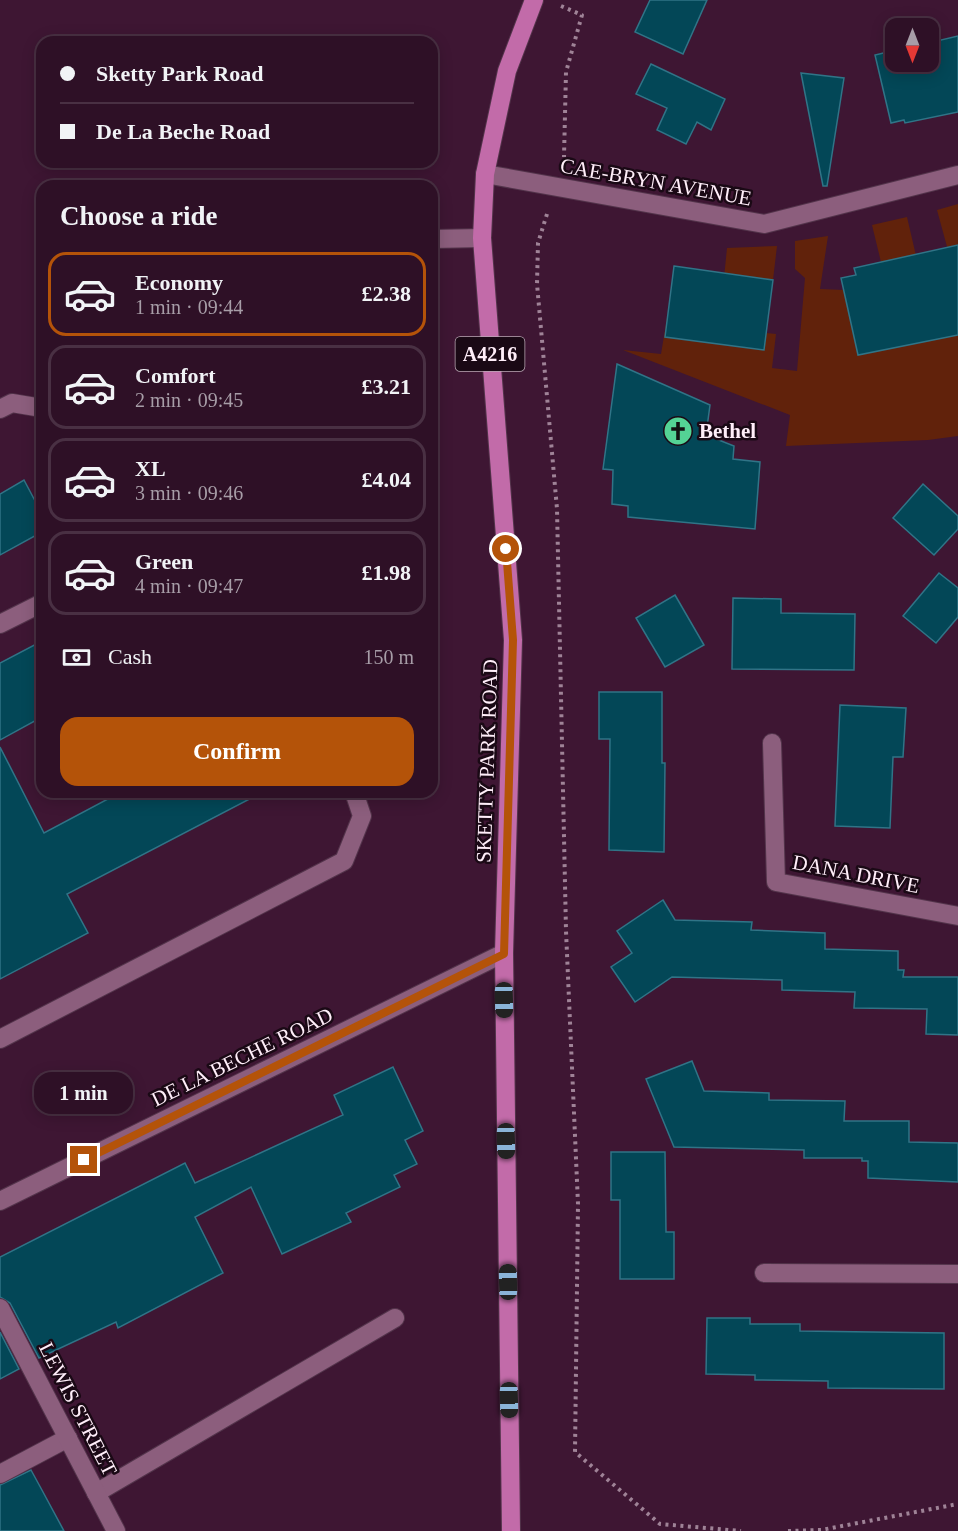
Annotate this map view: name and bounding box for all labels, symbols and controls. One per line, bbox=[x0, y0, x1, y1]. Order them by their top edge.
north arrow bbox=[885, 18, 939, 72]
map controls bbox=[885, 18, 939, 72]
text: Sketty Park Road bbox=[96, 61, 263, 86]
text: De La Beche Road bbox=[96, 119, 270, 144]
street label: CAE-BRYN AVENUE bbox=[558, 153, 754, 211]
text: Choose a ride bbox=[60, 201, 218, 231]
icon: car bbox=[63, 267, 117, 321]
text: Economy bbox=[135, 270, 223, 295]
text: £2.38 bbox=[362, 281, 411, 306]
text: 1 min · 09:44 bbox=[135, 296, 243, 318]
road number: A4216 bbox=[456, 337, 524, 371]
icon: car bbox=[63, 360, 117, 414]
text: Comfort bbox=[135, 363, 216, 388]
text: £3.21 bbox=[362, 374, 411, 399]
text: 2 min · 09:45 bbox=[135, 389, 243, 411]
church icon: Bethel bbox=[662, 415, 694, 447]
place label: Bethel bbox=[699, 419, 756, 443]
icon: car bbox=[63, 453, 117, 507]
text: XL bbox=[135, 456, 166, 481]
text: £4.04 bbox=[362, 467, 411, 492]
text: 3 min · 09:46 bbox=[135, 482, 243, 504]
route start bbox=[492, 535, 519, 562]
icon: car bbox=[63, 546, 117, 600]
text: Green bbox=[135, 549, 193, 574]
text: £1.98 bbox=[362, 560, 411, 585]
text: 4 min · 09:47 bbox=[135, 575, 243, 597]
icon: cash bbox=[60, 641, 93, 674]
text: Cash bbox=[108, 644, 152, 669]
text: 150 m bbox=[363, 646, 414, 668]
street label: SKETTY PARK ROAD bbox=[471, 659, 503, 863]
button: Confirm bbox=[60, 717, 414, 786]
street label: DANA DRIVE bbox=[790, 850, 922, 898]
car bbox=[495, 982, 513, 1018]
street label: DE LA BECHE ROAD bbox=[147, 1003, 337, 1111]
callout: 1 min bbox=[34, 1073, 134, 1115]
text: 1 min bbox=[59, 1082, 108, 1104]
car bbox=[497, 1123, 515, 1159]
route end bbox=[70, 1146, 97, 1173]
car bbox=[499, 1264, 517, 1300]
street label: LEWIS STREET bbox=[34, 1338, 122, 1480]
car bbox=[500, 1382, 518, 1418]

